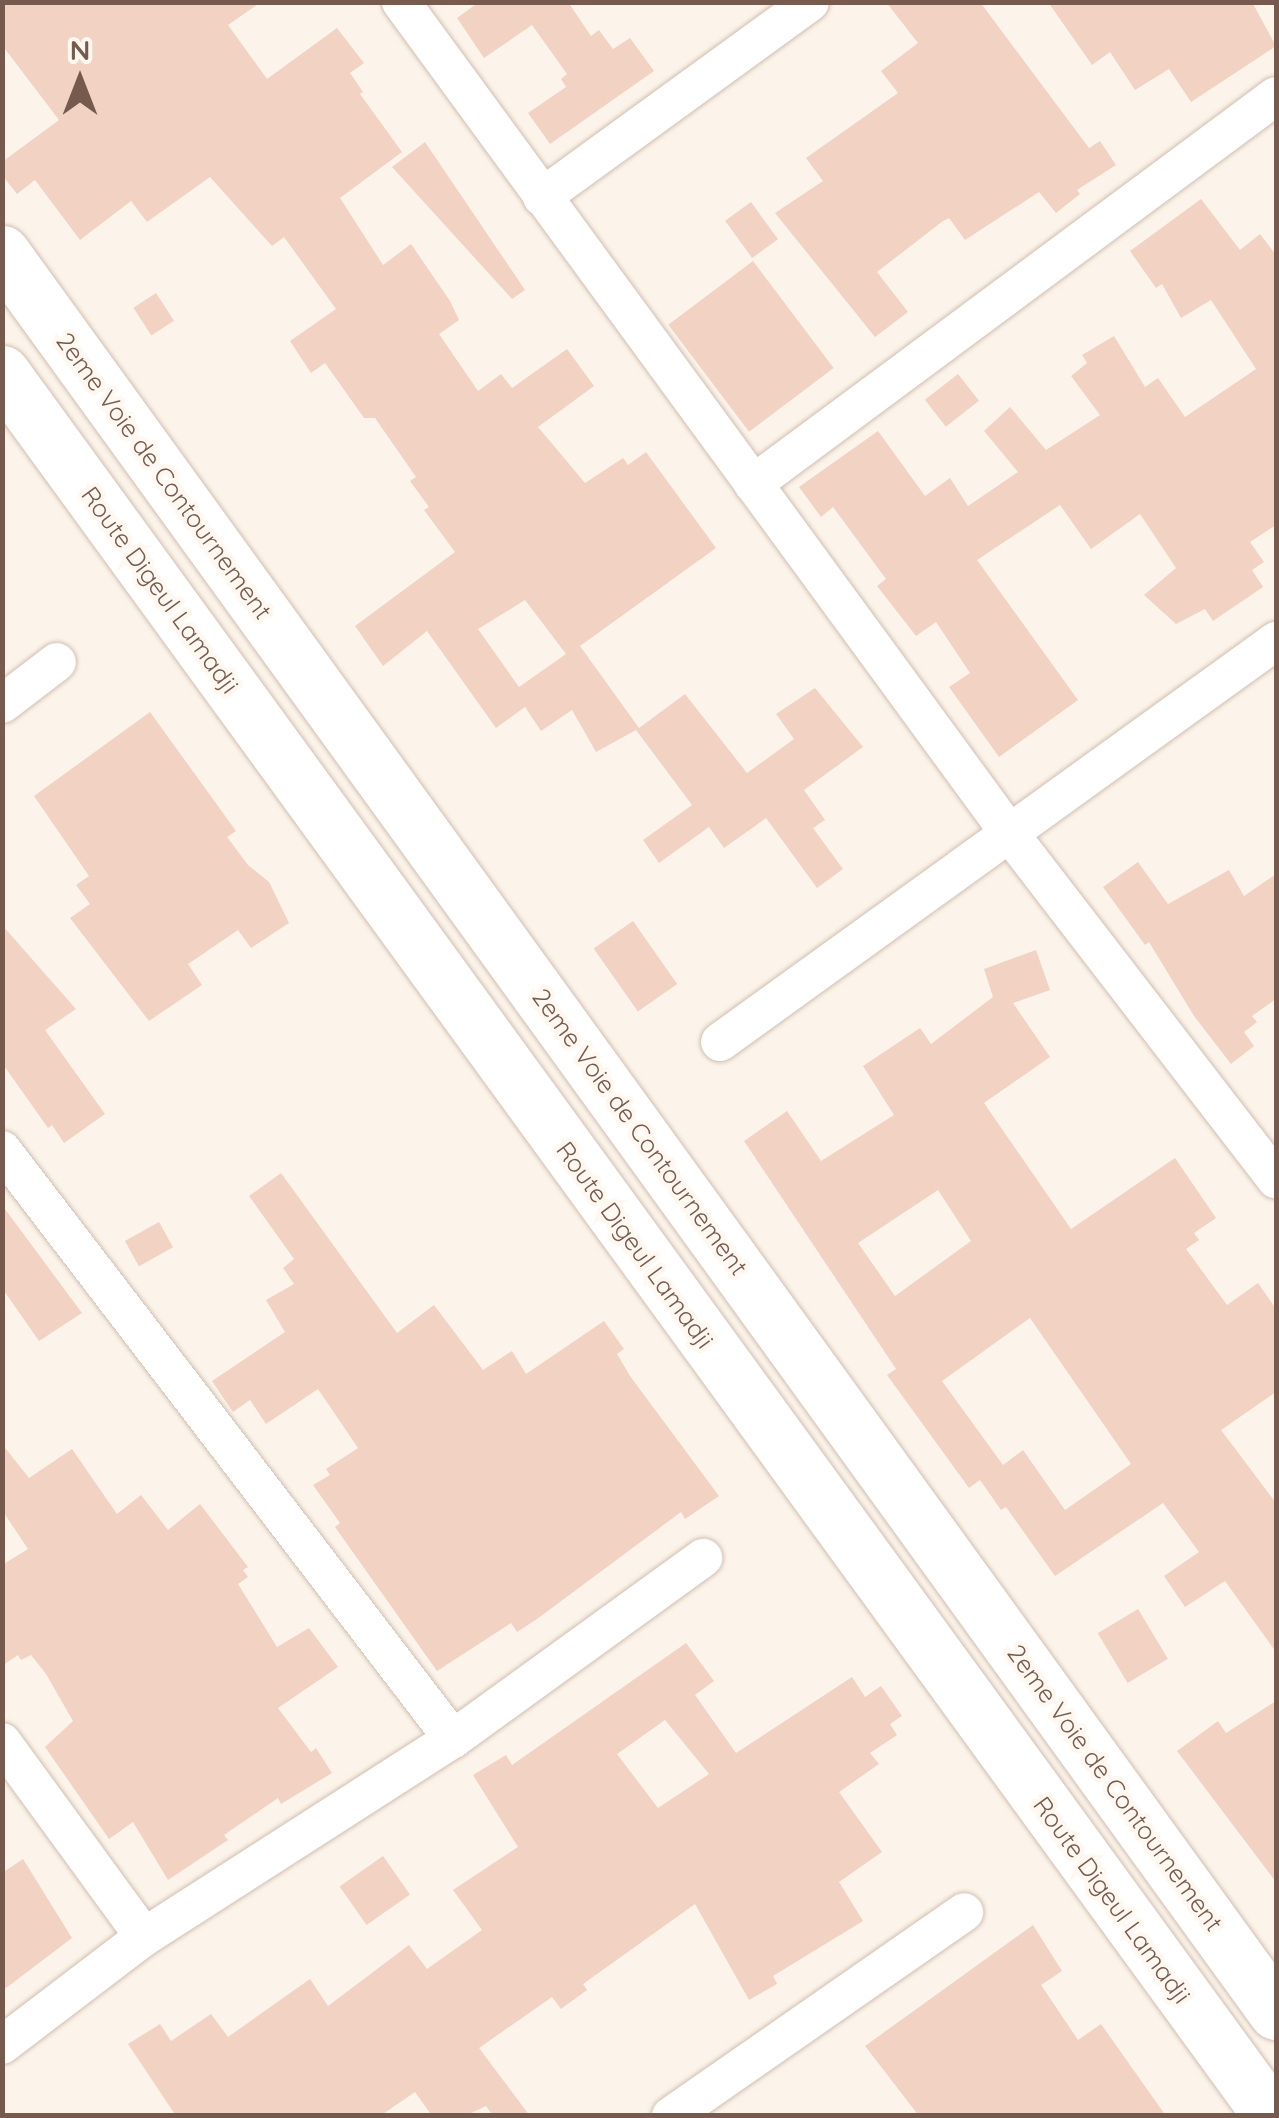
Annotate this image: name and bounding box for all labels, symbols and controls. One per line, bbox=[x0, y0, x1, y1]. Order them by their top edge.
north arrow bbox=[30, 30, 130, 130]
text: N bbox=[70, 32, 90, 67]
street label: 2eme Voie de Contournement bbox=[50, 327, 278, 625]
street label: Route Digeul Lamadji bbox=[75, 481, 245, 699]
street label: 2eme Voie de Contournement bbox=[526, 983, 754, 1281]
street label: Route Digeul Lamadji bbox=[550, 1136, 720, 1354]
street label: 2eme Voie de Contournement bbox=[1001, 1639, 1229, 1937]
street label: Route Digeul Lamadji bbox=[1027, 1791, 1197, 2009]

